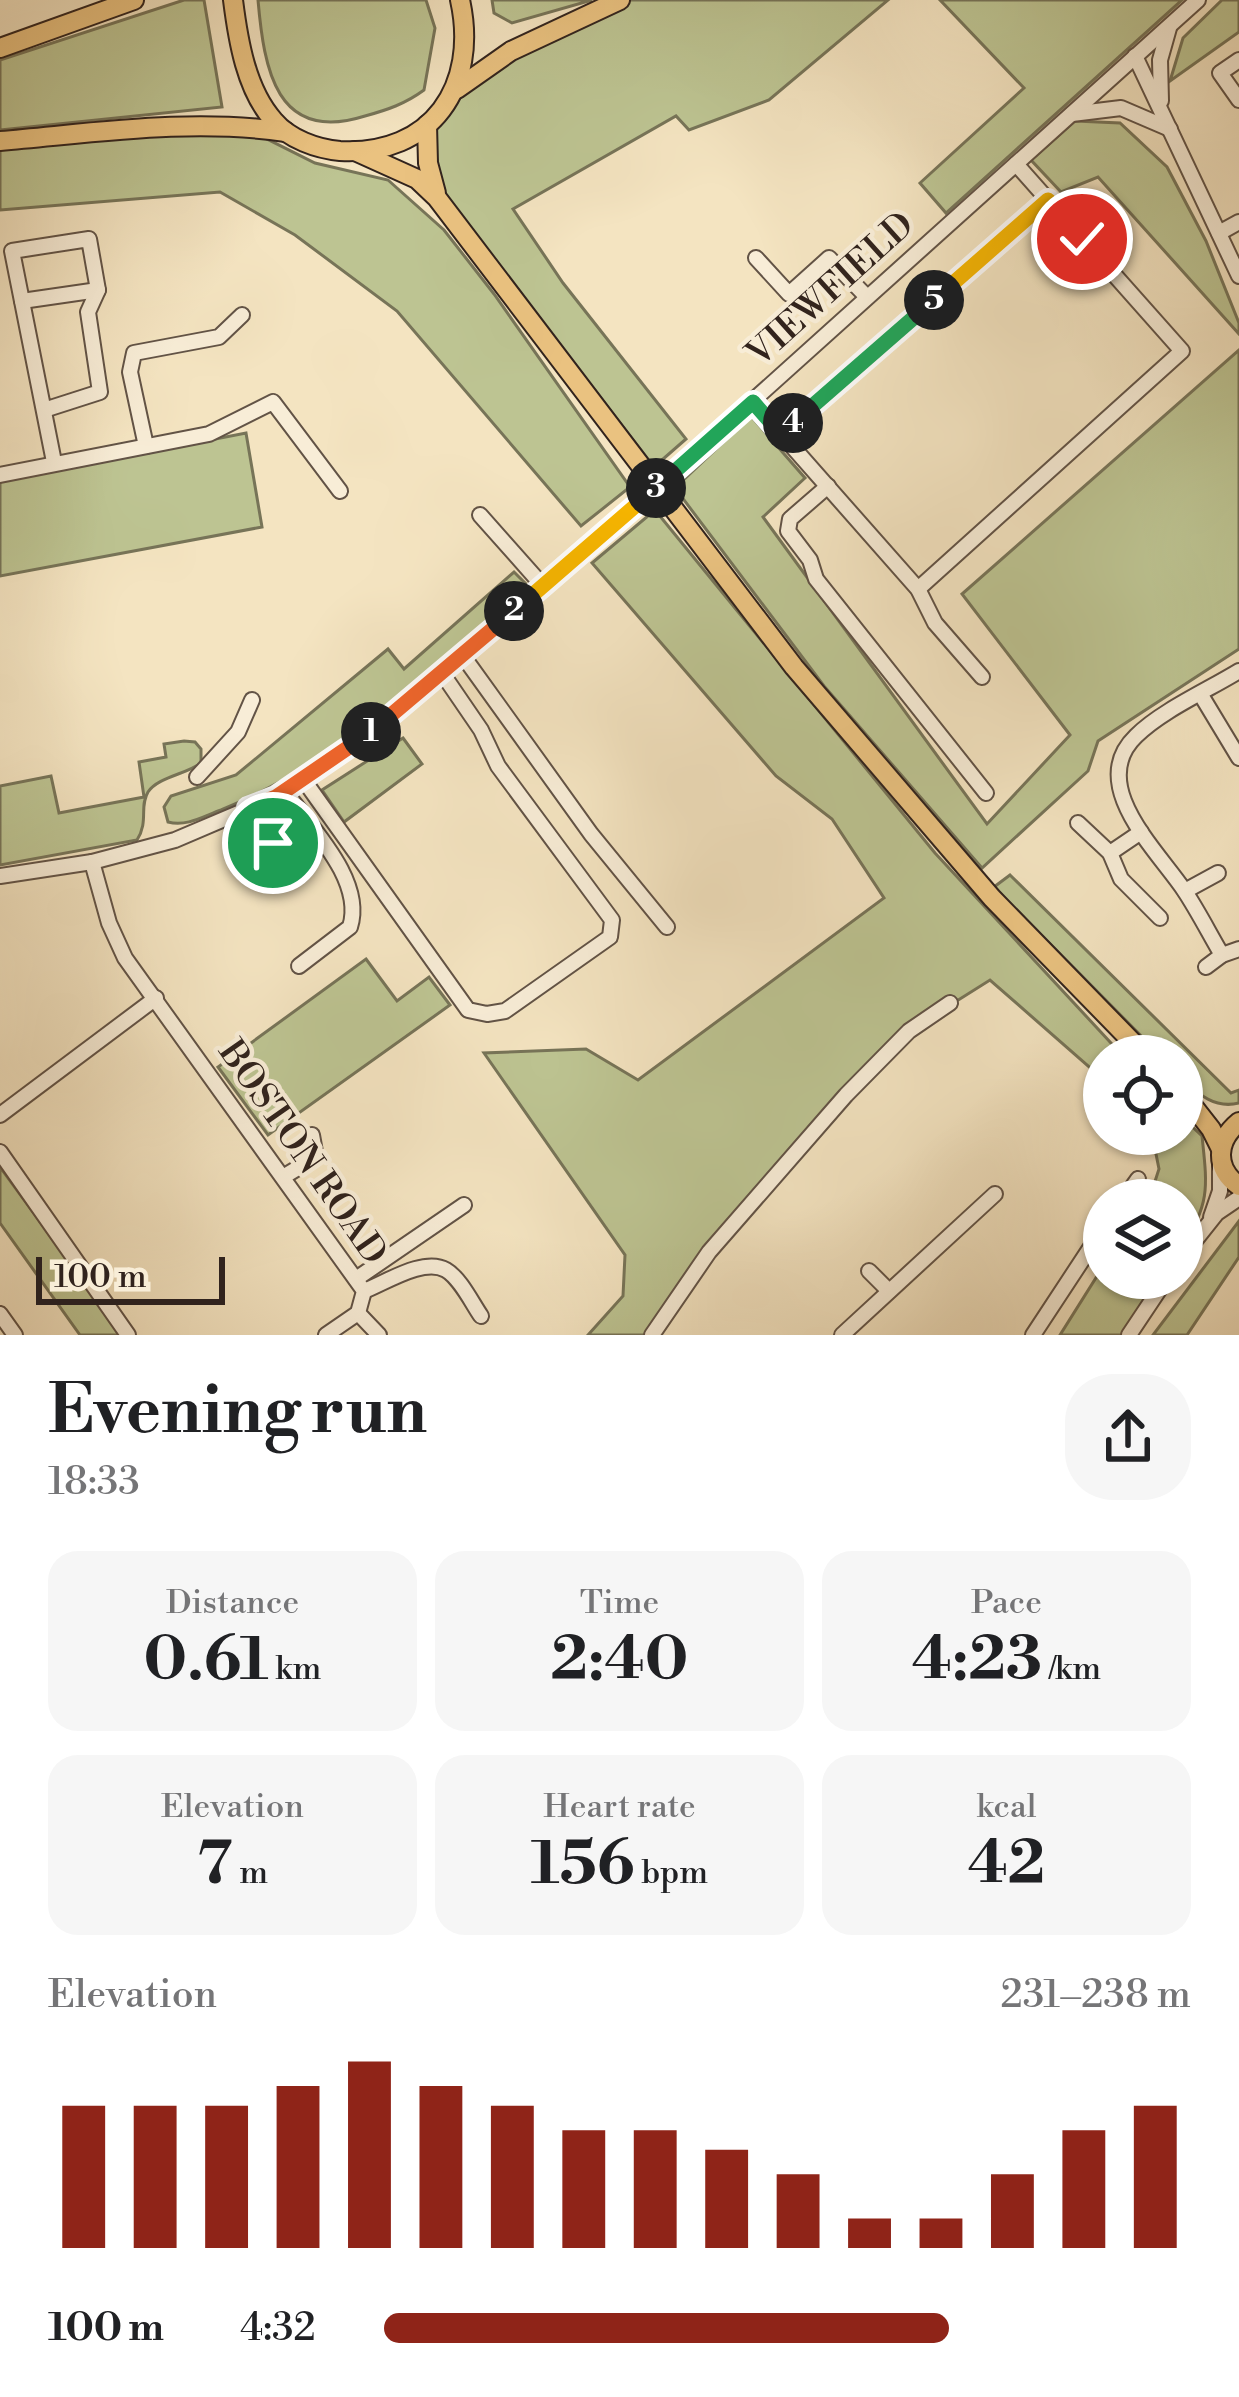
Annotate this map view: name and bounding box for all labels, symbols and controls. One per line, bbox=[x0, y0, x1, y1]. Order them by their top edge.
pin bbox=[1031, 188, 1133, 290]
street label: VIEWFIELD bbox=[737, 203, 924, 378]
icon: check bbox=[1049, 206, 1115, 272]
pin: 5 bbox=[904, 270, 964, 330]
text: 5 bbox=[924, 279, 944, 320]
pin: 4 bbox=[763, 393, 823, 453]
text: 4 bbox=[782, 402, 804, 443]
pin: 3 bbox=[626, 458, 686, 518]
text: 3 bbox=[646, 467, 666, 508]
pin: 2 bbox=[484, 581, 544, 641]
text: 2 bbox=[504, 590, 524, 631]
pin: 1 bbox=[341, 702, 401, 762]
text: 1 bbox=[363, 711, 379, 752]
pin bbox=[222, 792, 324, 894]
icon: arrive bbox=[240, 810, 306, 876]
street label: BOSTON ROAD bbox=[207, 1031, 396, 1274]
map controls bbox=[1083, 1035, 1203, 1299]
button: locate bbox=[1083, 1035, 1203, 1155]
button: layers bbox=[1083, 1179, 1203, 1299]
scale bar bbox=[36, 1251, 225, 1304]
text: 100 m bbox=[54, 1257, 147, 1298]
text: Evening run bbox=[48, 1371, 427, 1454]
button: share bbox=[1065, 1374, 1191, 1500]
text: 18:33 bbox=[48, 1458, 140, 1507]
text: Distance bbox=[166, 1583, 299, 1624]
text: Time bbox=[580, 1583, 659, 1624]
text: Pace bbox=[971, 1583, 1042, 1624]
text: 0.61 bbox=[144, 1624, 269, 1699]
text: 2:40 bbox=[551, 1624, 688, 1699]
text: 4:23 bbox=[912, 1624, 1042, 1699]
text: km bbox=[269, 1649, 321, 1690]
text: /km bbox=[1042, 1649, 1101, 1690]
text: Elevation bbox=[161, 1787, 304, 1828]
text: Heart rate bbox=[543, 1787, 696, 1828]
text: kcal bbox=[977, 1787, 1036, 1828]
text: 7 bbox=[197, 1828, 232, 1903]
text: 156 bbox=[531, 1828, 635, 1903]
text: 42 bbox=[968, 1828, 1045, 1903]
text: m bbox=[232, 1853, 268, 1894]
text: bpm bbox=[635, 1853, 708, 1894]
text: Elevation bbox=[48, 1971, 217, 2020]
text: 231–238 m bbox=[1001, 1971, 1191, 2020]
text: 100 m bbox=[48, 2304, 164, 2353]
text: 4:32 bbox=[240, 2304, 316, 2353]

